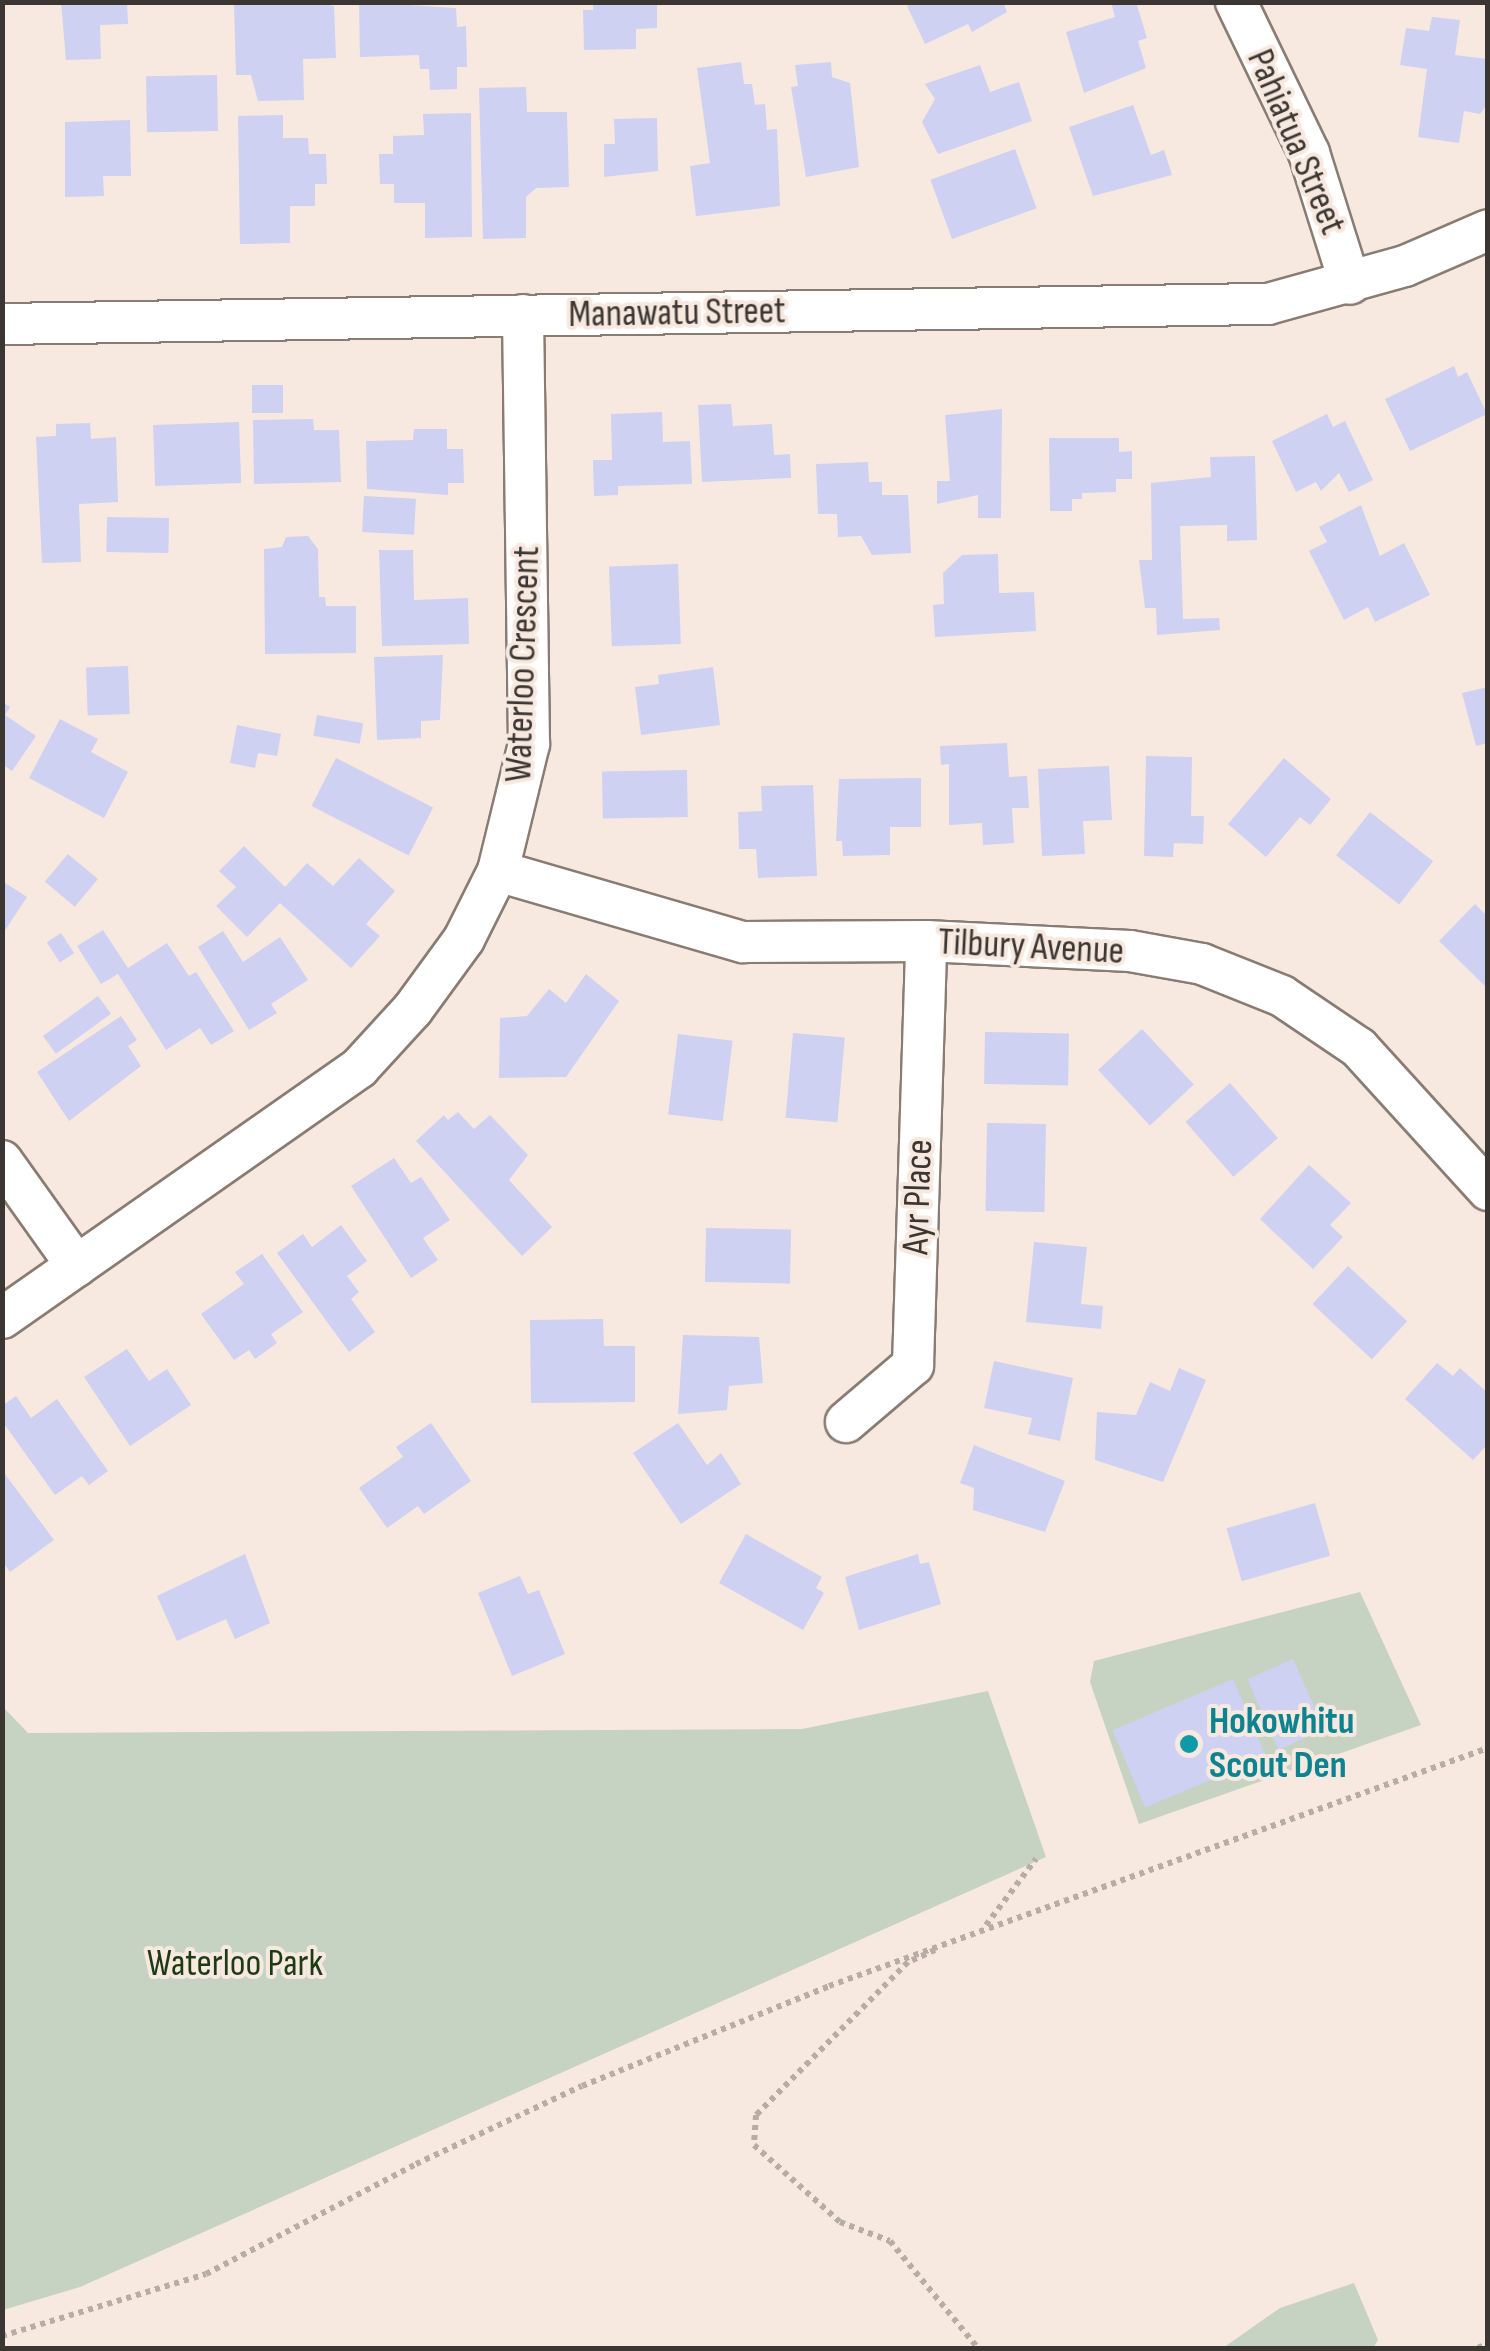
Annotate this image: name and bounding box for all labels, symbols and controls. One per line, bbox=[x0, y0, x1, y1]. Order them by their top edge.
street label: Pahiatua Street bbox=[1237, 43, 1355, 241]
street label: Manawatu Street bbox=[568, 288, 786, 338]
street label: Waterloo Crescent bbox=[496, 545, 550, 783]
street label: Tilbury Avenue bbox=[937, 919, 1125, 975]
street label: Ayr Place bbox=[893, 1138, 943, 1256]
place label: Hokowhitu Scout Den bbox=[1209, 1699, 1354, 1788]
marker: Hokowhitu Scout Den bbox=[1178, 1733, 1200, 1755]
park label: Waterloo Park bbox=[147, 1941, 323, 1987]

